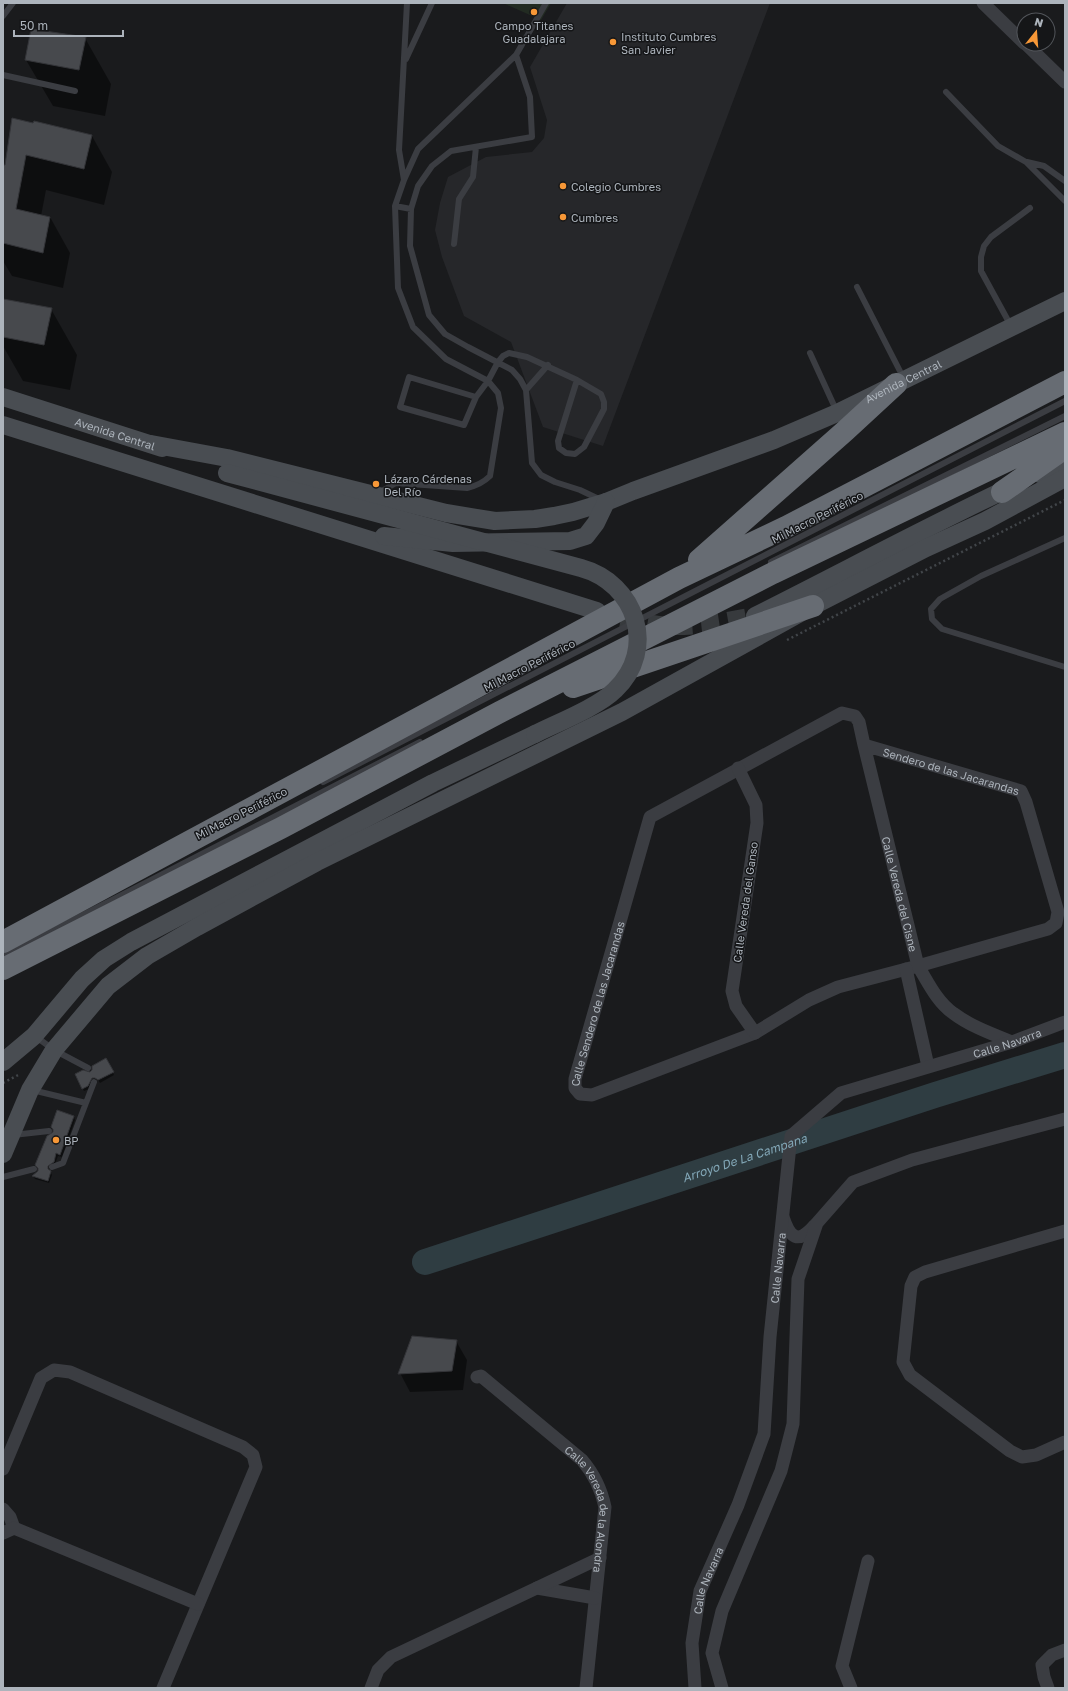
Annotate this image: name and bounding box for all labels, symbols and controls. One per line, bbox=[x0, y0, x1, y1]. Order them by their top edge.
marker: Campo Titanes Guadalajara bbox=[529, 7, 539, 17]
scale bar bbox=[14, 12, 123, 38]
north arrow bbox=[1016, 12, 1056, 52]
text: N bbox=[1033, 15, 1045, 29]
text: 50 m bbox=[20, 18, 48, 33]
place label: Campo Titanes Guadalajara bbox=[495, 19, 574, 45]
place label: Instituto Cumbres San Javier bbox=[621, 30, 716, 56]
marker: Instituto Cumbres San Javier bbox=[608, 37, 618, 47]
place label: Colegio Cumbres bbox=[571, 180, 661, 193]
marker: Colegio Cumbres bbox=[558, 181, 568, 191]
place label: Cumbres bbox=[571, 211, 618, 224]
marker: Cumbres bbox=[558, 212, 568, 222]
street label: Avenida Central bbox=[863, 356, 944, 405]
street label: Avenida Central bbox=[74, 414, 157, 452]
place label: Lázaro Cárdenas Del Río bbox=[384, 472, 472, 498]
marker: Lázaro Cárdenas Del Río bbox=[371, 479, 381, 489]
street label: Mi Macro Periférico bbox=[769, 488, 865, 546]
street label: Mi Macro Periférico bbox=[481, 636, 577, 694]
street label: Sendero de las Jacarandas bbox=[882, 744, 1021, 797]
street label: Mi Macro Periférico bbox=[193, 784, 289, 842]
street label: Calle Vereda del Cisne bbox=[880, 835, 921, 953]
street label: Calle Vereda del Ganso bbox=[730, 840, 760, 963]
street label: Calle Sendero de las Jacarandas bbox=[569, 919, 626, 1086]
street label: Calle Navarra bbox=[971, 1025, 1043, 1060]
water label: Arroyo De La Campana bbox=[680, 1130, 810, 1185]
place label: BP bbox=[64, 1134, 79, 1147]
marker: BP bbox=[51, 1135, 61, 1145]
street label: Calle Navarra bbox=[767, 1232, 787, 1304]
street label: Calle Vereda de la Alondra bbox=[563, 1442, 612, 1573]
street label: Calle Navarra bbox=[690, 1545, 725, 1615]

